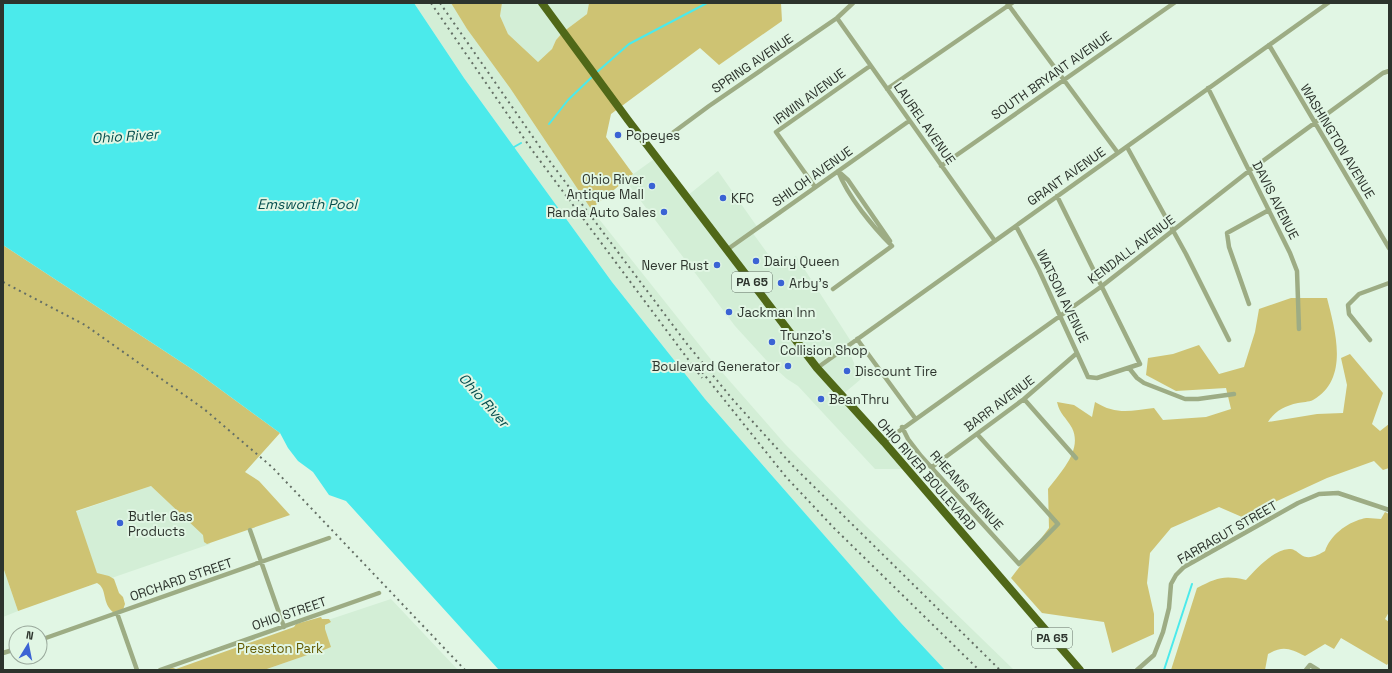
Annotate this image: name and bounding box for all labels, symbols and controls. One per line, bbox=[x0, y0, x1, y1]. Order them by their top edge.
street label: SOUTH BRYANT AVENUE bbox=[988, 27, 1115, 123]
street label: SPRING AVENUE bbox=[708, 30, 796, 97]
street label: IRWIN AVENUE bbox=[770, 64, 849, 128]
street label: LAUREL AVENUE bbox=[890, 79, 959, 168]
street label: WASHINGTON AVENUE bbox=[1297, 81, 1379, 202]
water label: Ohio River bbox=[91, 125, 161, 147]
place label: Popeyes bbox=[626, 127, 680, 144]
marker: Popeyes bbox=[613, 130, 623, 140]
street label: SHILOH AVENUE bbox=[769, 142, 856, 210]
street label: GRANT AVENUE bbox=[1024, 143, 1109, 210]
street label: DAVIS AVENUE bbox=[1248, 158, 1303, 242]
place label: Ohio River Antique Mall bbox=[566, 171, 644, 203]
marker: Ohio River Antique Mall bbox=[647, 181, 657, 191]
place label: KFC bbox=[731, 190, 754, 207]
marker: KFC bbox=[718, 193, 728, 203]
water label: Emsworth Pool bbox=[257, 195, 358, 213]
place label: Randa Auto Sales bbox=[547, 204, 656, 221]
marker: Randa Auto Sales bbox=[659, 207, 669, 217]
street label: KENDALL AVENUE bbox=[1084, 211, 1178, 288]
street label: WATSON AVENUE bbox=[1033, 247, 1092, 346]
place label: Dairy Queen bbox=[764, 253, 840, 270]
marker: Dairy Queen bbox=[751, 256, 761, 266]
place label: Never Rust bbox=[641, 257, 709, 274]
marker: Never Rust bbox=[712, 260, 722, 270]
road number: PA 65 bbox=[732, 272, 772, 292]
place label: Arby's bbox=[789, 275, 829, 292]
marker: Arby's bbox=[776, 278, 786, 288]
place label: Jackman Inn bbox=[737, 304, 816, 321]
marker: Jackman Inn bbox=[724, 307, 734, 317]
place label: Trunzo's Collision Shop bbox=[780, 327, 868, 359]
marker: Trunzo's Collision Shop bbox=[767, 337, 777, 347]
place label: Boulevard Generator bbox=[652, 358, 780, 375]
marker: Boulevard Generator bbox=[783, 361, 793, 371]
place label: Discount Tire bbox=[855, 363, 937, 380]
marker: Discount Tire bbox=[842, 366, 852, 376]
water label: Ohio River bbox=[455, 369, 514, 432]
street label: BARR AVENUE bbox=[961, 371, 1038, 435]
place label: BeanThru bbox=[829, 391, 889, 408]
marker: BeanThru bbox=[816, 394, 826, 404]
street label: OHIO RIVER BOULEVARD bbox=[873, 415, 980, 534]
street label: RHEAMS AVENUE bbox=[926, 447, 1007, 534]
street label: FARRAGUT STREET bbox=[1174, 497, 1281, 568]
place label: Butler Gas Products bbox=[128, 508, 193, 540]
marker: Butler Gas Products bbox=[115, 518, 125, 528]
street label: ORCHARD STREET bbox=[127, 554, 235, 605]
street label: OHIO STREET bbox=[249, 593, 329, 634]
north arrow bbox=[8, 625, 48, 665]
text: N bbox=[25, 628, 35, 643]
road number: PA 65 bbox=[1032, 628, 1072, 648]
park label: Presston Park bbox=[237, 640, 323, 657]

